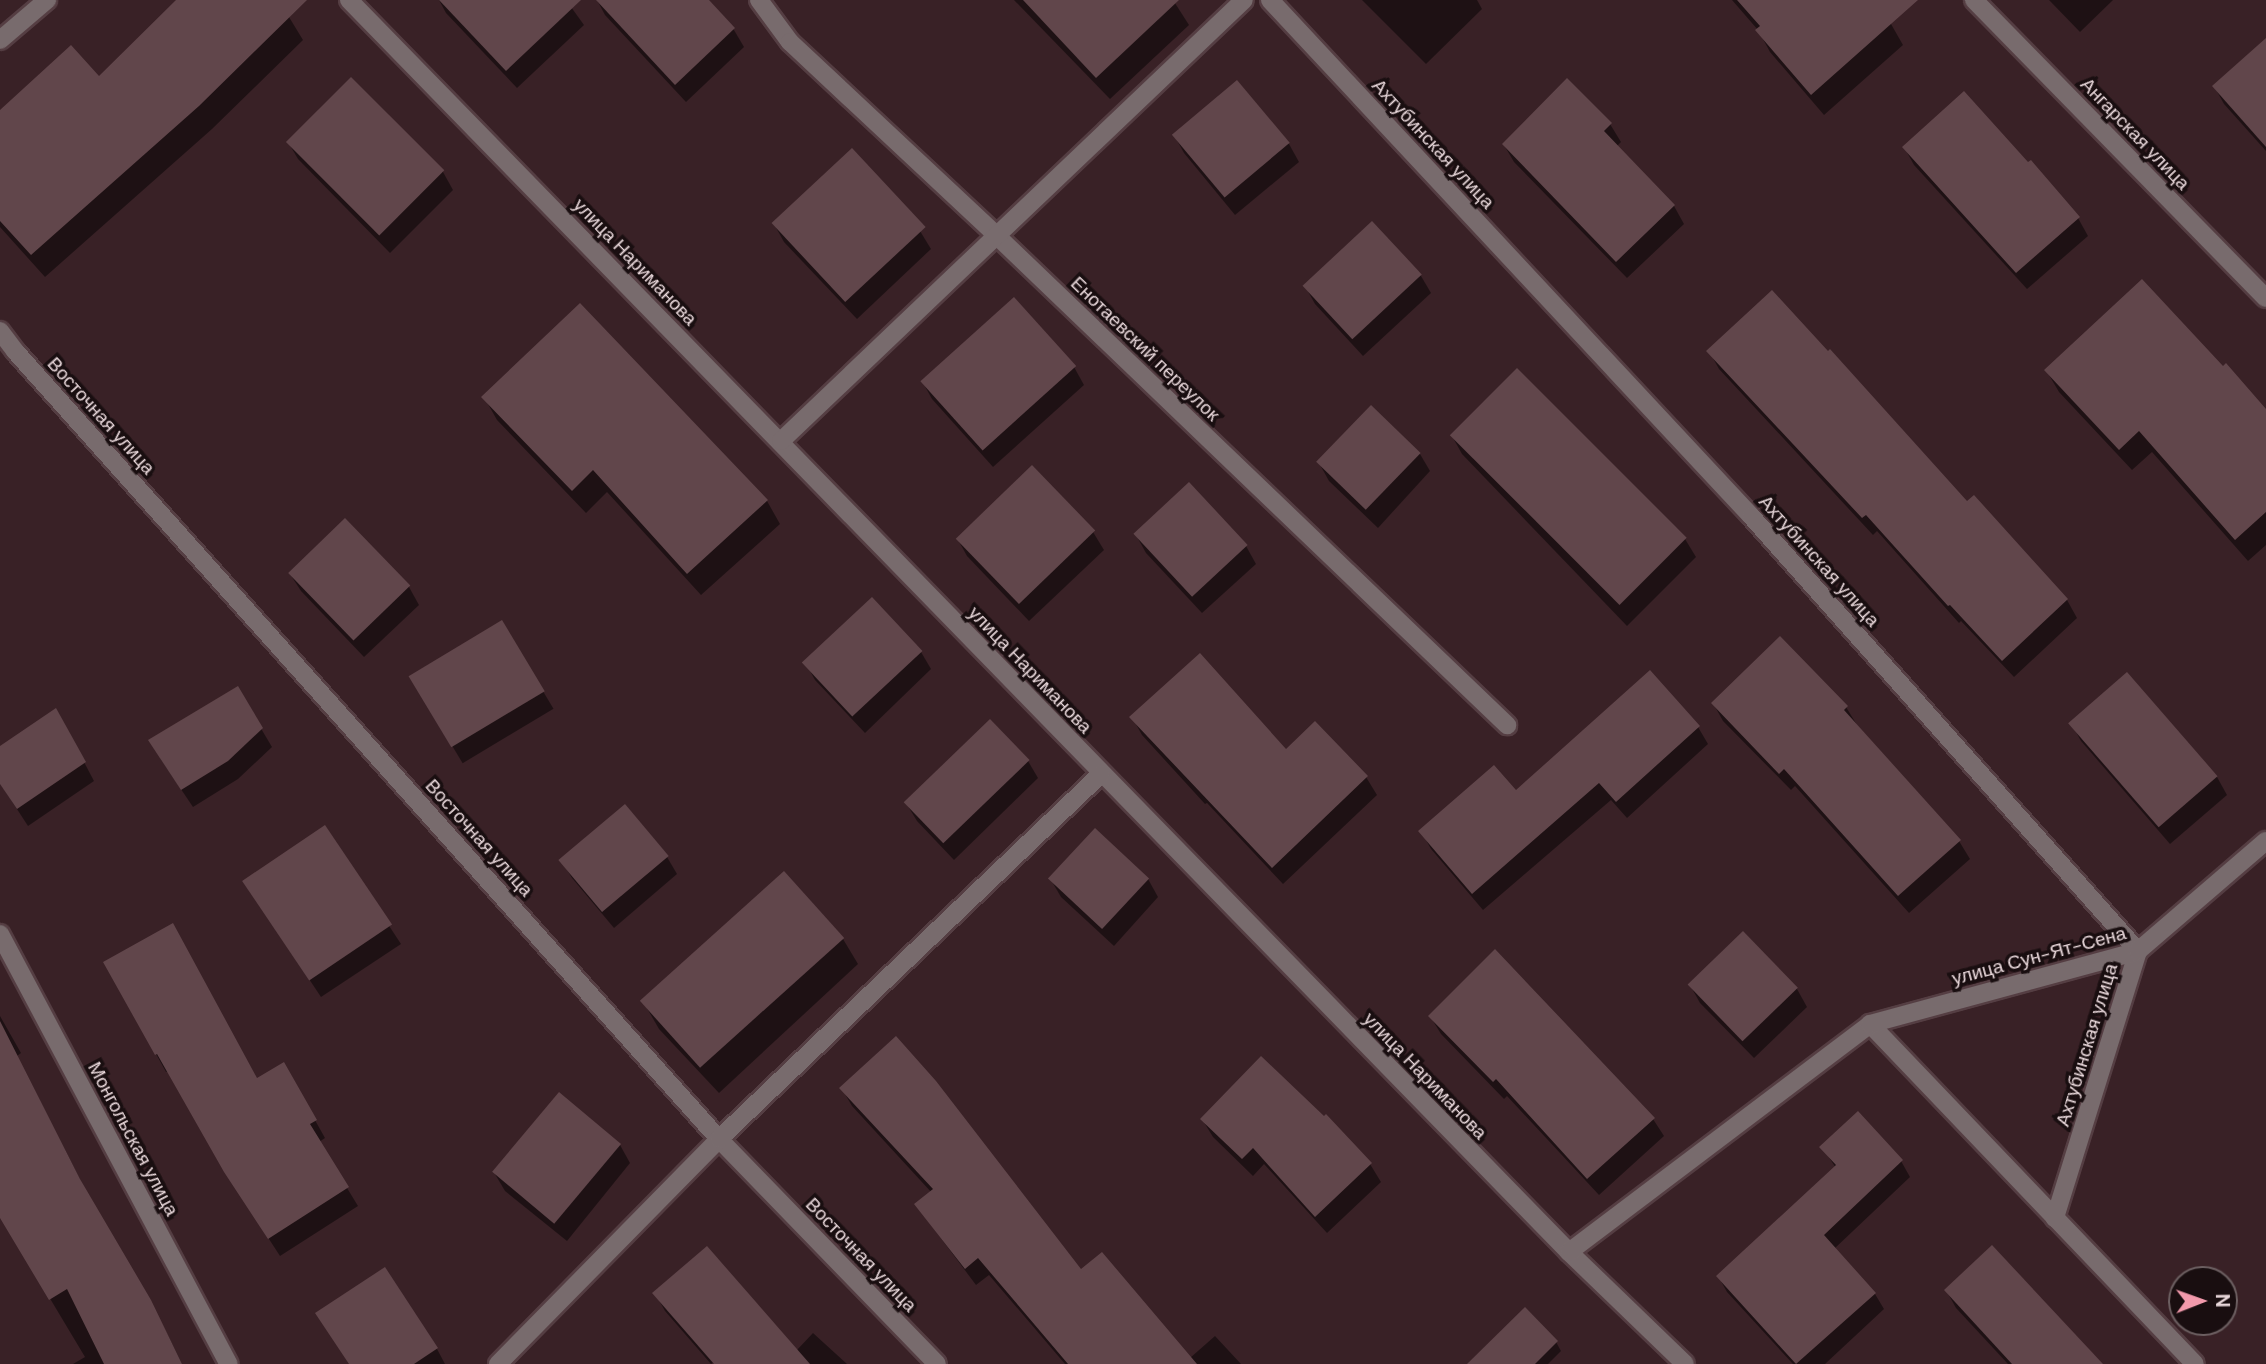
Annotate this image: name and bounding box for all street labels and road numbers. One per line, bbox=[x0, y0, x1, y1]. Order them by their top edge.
street label: Ангарская улица bbox=[2076, 73, 2194, 195]
street label: Ахтубинская улица bbox=[1367, 74, 1499, 214]
street label: улица Нариманова bbox=[568, 194, 702, 330]
street label: Енотаевский переулок bbox=[1066, 272, 1224, 426]
street label: Восточная улица bbox=[42, 353, 160, 479]
street label: Ахтубинская улица bbox=[1754, 491, 1884, 631]
street label: улица Нариманова bbox=[963, 602, 1097, 738]
street label: Восточная улица bbox=[420, 775, 538, 901]
street label: улица Сун-Ят-Сена bbox=[1949, 922, 2129, 990]
street label: Ахтубинская улица bbox=[2051, 961, 2123, 1129]
street label: улица Нариманова bbox=[1358, 1008, 1492, 1144]
street label: Монгольская улица bbox=[83, 1058, 183, 1220]
street label: Восточная улица bbox=[801, 1193, 921, 1317]

